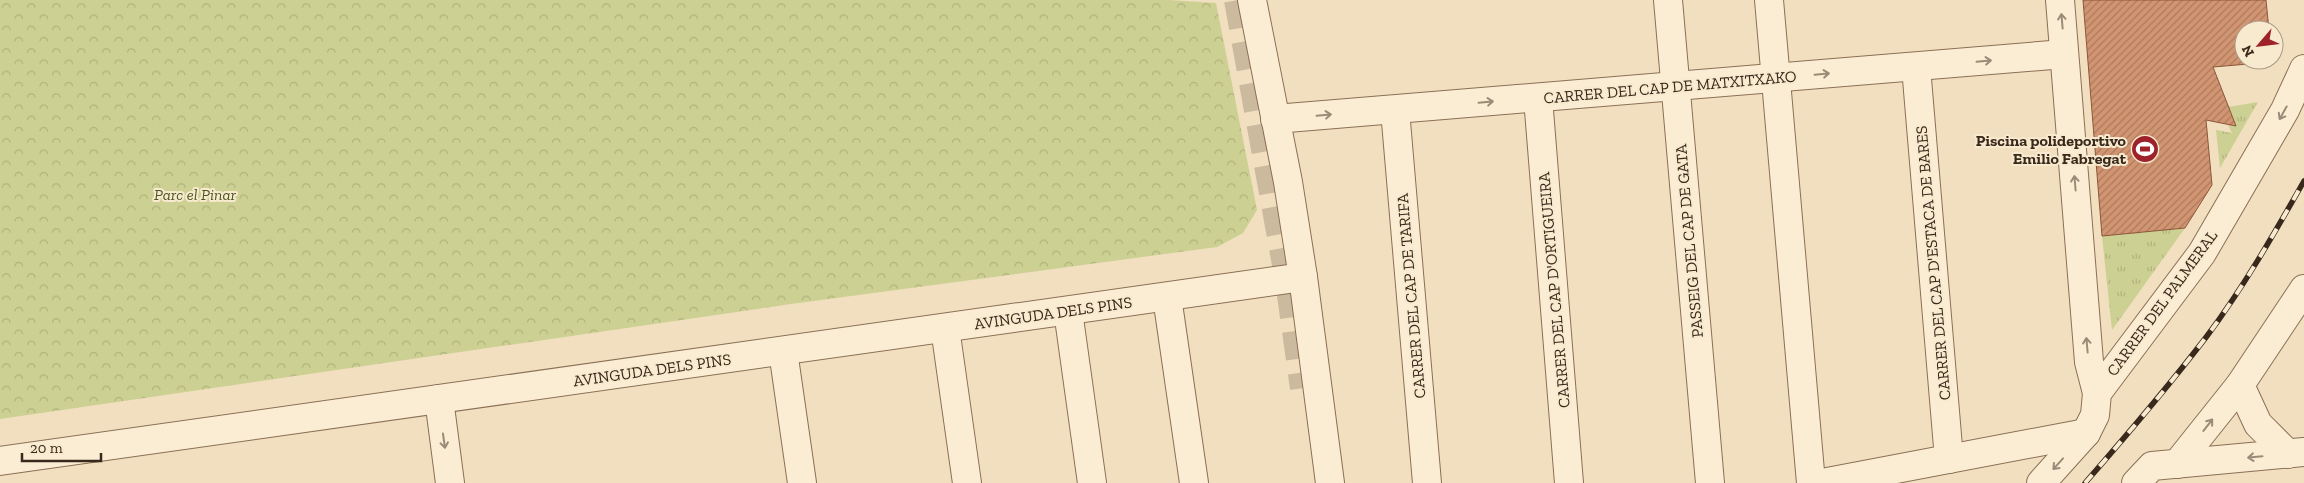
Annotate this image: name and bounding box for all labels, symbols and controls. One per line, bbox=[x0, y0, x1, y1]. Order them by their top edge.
one-way arrow bbox=[2057, 14, 2066, 30]
north arrow bbox=[2234, 20, 2284, 70]
text: N bbox=[2238, 42, 2258, 60]
one-way arrow bbox=[1976, 56, 1992, 66]
street label: CARRER DEL CAP DE MATXITXAKO bbox=[1543, 66, 1798, 108]
one-way arrow bbox=[1814, 70, 1830, 79]
one-way arrow bbox=[1477, 97, 1493, 107]
one-way arrow bbox=[2278, 106, 2288, 121]
one-way arrow bbox=[1316, 111, 1332, 120]
street label: CARRER DEL CAP D'ESTACA DE BARES bbox=[1912, 125, 1954, 401]
place label: Piscina polideportivo Emilio Fabregat bbox=[1976, 131, 2127, 168]
sports icon: Piscina polideportivo Emilio Fabregat bbox=[2130, 134, 2160, 164]
street label: PASSEIG DEL CAP DE GATA bbox=[1671, 143, 1707, 339]
street label: CARRER DEL CAP D'ORTIGUEIRA bbox=[1534, 171, 1574, 409]
one-way arrow bbox=[2070, 176, 2079, 192]
park label: Parc el Pinar bbox=[154, 185, 237, 204]
street label: CARRER DEL CAP DE TARIFA bbox=[1393, 192, 1429, 399]
street label: CARRER DEL PALMERAL bbox=[2103, 226, 2222, 380]
street label: AVINGUDA DELS PINS bbox=[973, 293, 1133, 333]
one-way arrow bbox=[2083, 338, 2092, 354]
street label: AVINGUDA DELS PINS bbox=[572, 350, 732, 390]
one-way arrow bbox=[2202, 419, 2213, 432]
scale bar bbox=[22, 430, 101, 462]
one-way arrow bbox=[439, 433, 449, 449]
text: 20 m bbox=[30, 439, 63, 457]
one-way arrow bbox=[2248, 452, 2264, 462]
one-way arrow bbox=[2052, 457, 2064, 470]

